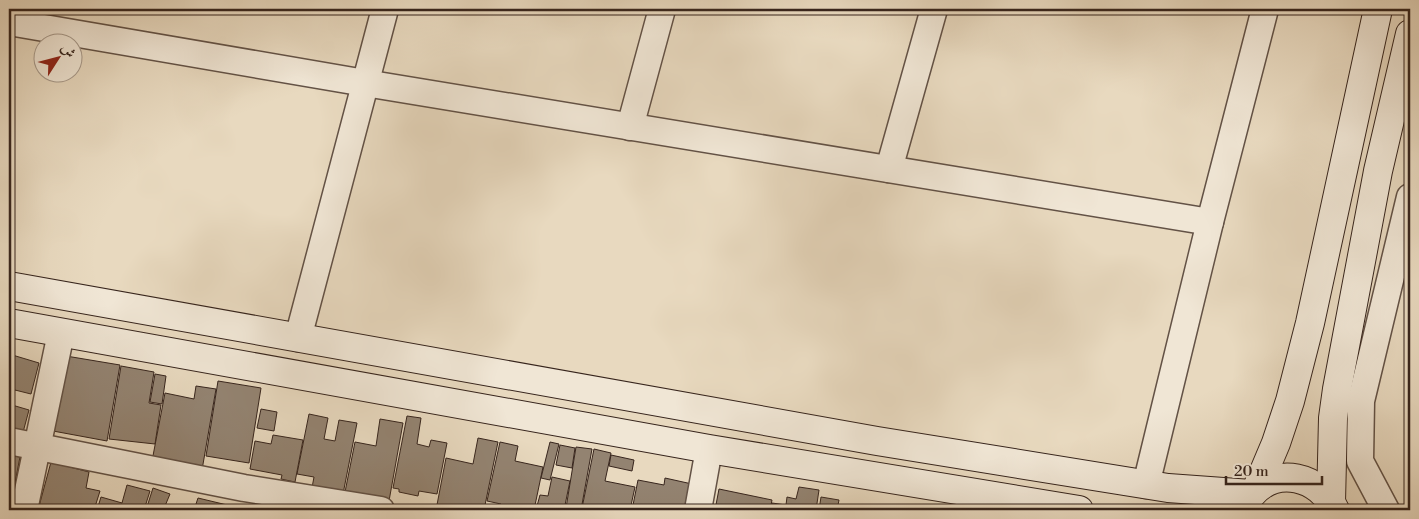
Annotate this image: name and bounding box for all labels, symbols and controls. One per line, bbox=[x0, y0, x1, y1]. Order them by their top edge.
north arrow bbox=[32, 32, 82, 82]
text: ش bbox=[56, 40, 79, 62]
scale bar bbox=[1226, 454, 1323, 486]
text: 20 m bbox=[1234, 462, 1269, 481]

